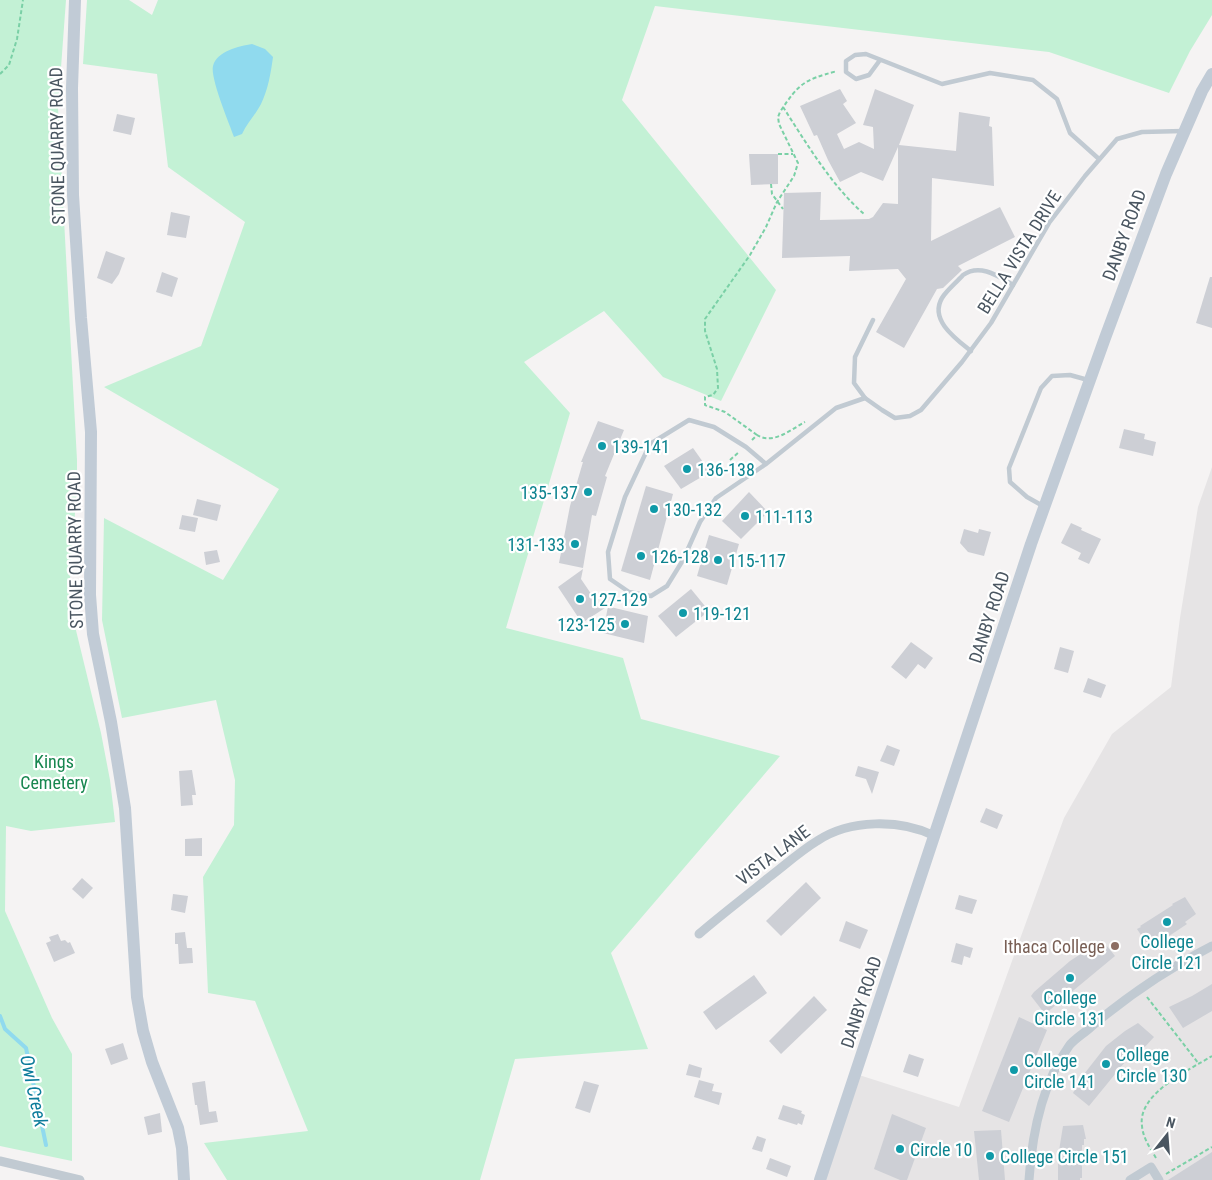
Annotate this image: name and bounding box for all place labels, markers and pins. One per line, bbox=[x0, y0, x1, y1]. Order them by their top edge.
place label: 139-141 bbox=[612, 436, 670, 457]
marker: 139-141 bbox=[596, 440, 608, 452]
place label: 136-138 bbox=[697, 459, 755, 480]
marker: 136-138 bbox=[681, 463, 693, 475]
place label: 135-137 bbox=[520, 482, 578, 503]
marker: 135-137 bbox=[582, 486, 594, 498]
place label: 130-132 bbox=[664, 499, 722, 520]
marker: 130-132 bbox=[648, 503, 660, 515]
place label: 111-113 bbox=[755, 506, 813, 527]
marker: 111-113 bbox=[739, 510, 751, 522]
place label: 131-133 bbox=[507, 534, 565, 555]
marker: 131-133 bbox=[569, 538, 581, 550]
place label: 126-128 bbox=[651, 546, 709, 567]
marker: 126-128 bbox=[635, 550, 647, 562]
place label: 115-117 bbox=[728, 550, 786, 571]
marker: 115-117 bbox=[712, 554, 724, 566]
place label: 127-129 bbox=[590, 589, 648, 610]
marker: 127-129 bbox=[574, 593, 586, 605]
place label: 119-121 bbox=[693, 603, 751, 624]
marker: 119-121 bbox=[677, 607, 689, 619]
place label: 123-125 bbox=[557, 614, 615, 635]
marker: 123-125 bbox=[619, 618, 631, 630]
marker: College Circle 121 bbox=[1161, 916, 1173, 928]
place label: College Circle 121 bbox=[1131, 931, 1203, 973]
place label: Ithaca College bbox=[1004, 936, 1105, 957]
marker: Ithaca College bbox=[1109, 940, 1121, 952]
marker: College Circle 131 bbox=[1064, 972, 1076, 984]
place label: College Circle 131 bbox=[1034, 987, 1106, 1029]
place label: College Circle 130 bbox=[1116, 1044, 1187, 1086]
place label: College Circle 141 bbox=[1024, 1050, 1095, 1092]
marker: College Circle 130 bbox=[1100, 1058, 1112, 1070]
marker: College Circle 141 bbox=[1008, 1064, 1020, 1076]
place label: Circle 10 bbox=[910, 1139, 972, 1160]
marker: Circle 10 bbox=[894, 1143, 906, 1155]
place label: College Circle 151 bbox=[1000, 1146, 1129, 1167]
marker: College Circle 151 bbox=[984, 1150, 996, 1162]

